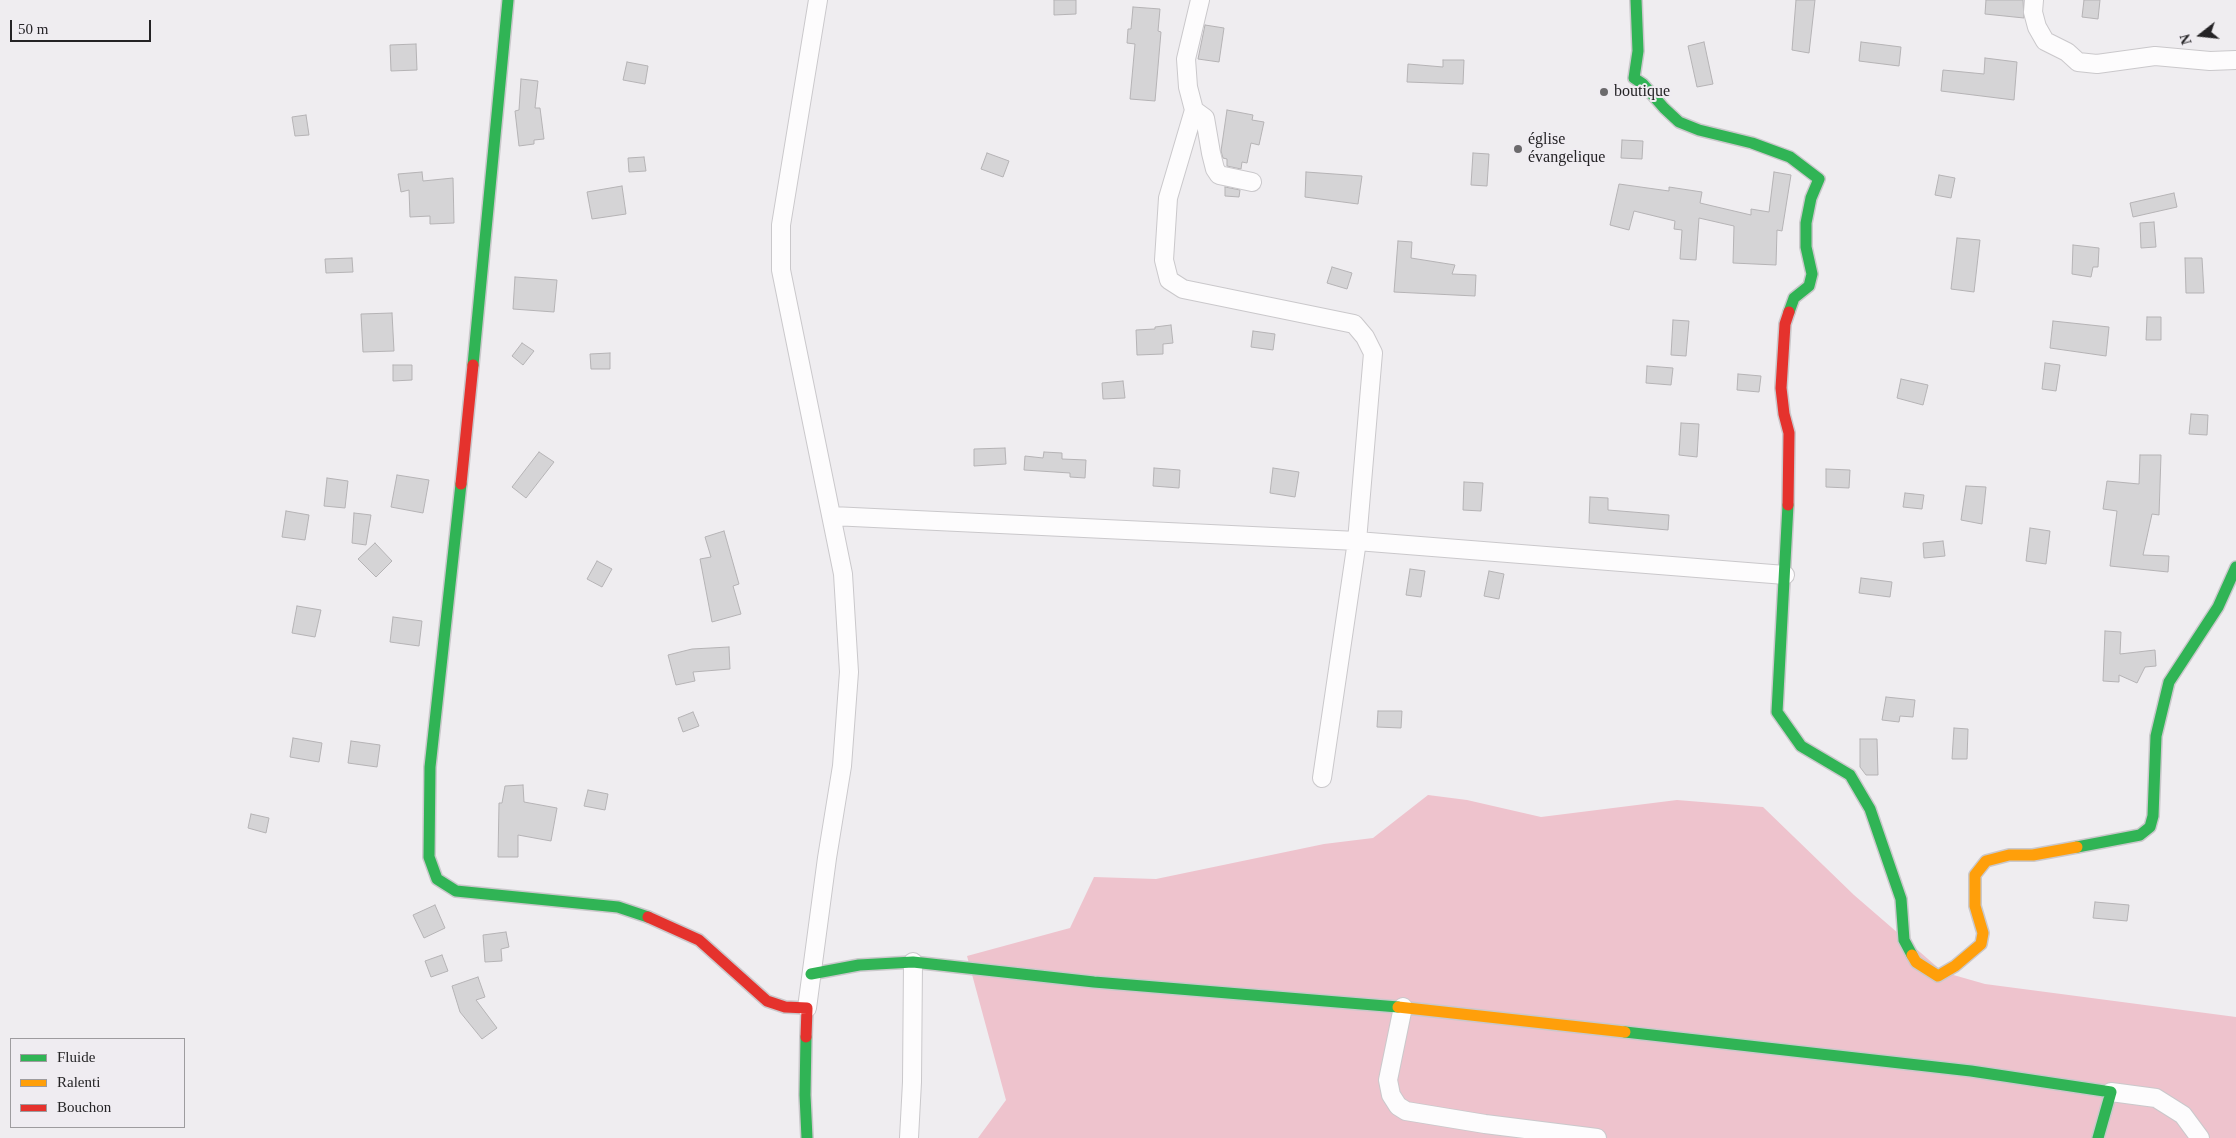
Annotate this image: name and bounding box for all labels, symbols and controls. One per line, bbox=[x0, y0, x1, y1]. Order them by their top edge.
scale bar bbox=[12, 10, 154, 42]
north arrow bbox=[2176, 10, 2226, 60]
text: 50 m bbox=[18, 21, 48, 37]
text: N bbox=[2177, 32, 2195, 46]
place label: boutique bbox=[1614, 82, 1670, 102]
marker: boutique bbox=[1598, 86, 1610, 98]
place label: église évangelique bbox=[1528, 130, 1605, 168]
marker: église évangelique bbox=[1512, 143, 1524, 155]
legend bbox=[10, 1038, 185, 1128]
text: Fluide bbox=[57, 1049, 95, 1065]
text: Ralenti bbox=[57, 1074, 100, 1090]
text: Bouchon bbox=[57, 1099, 111, 1115]

